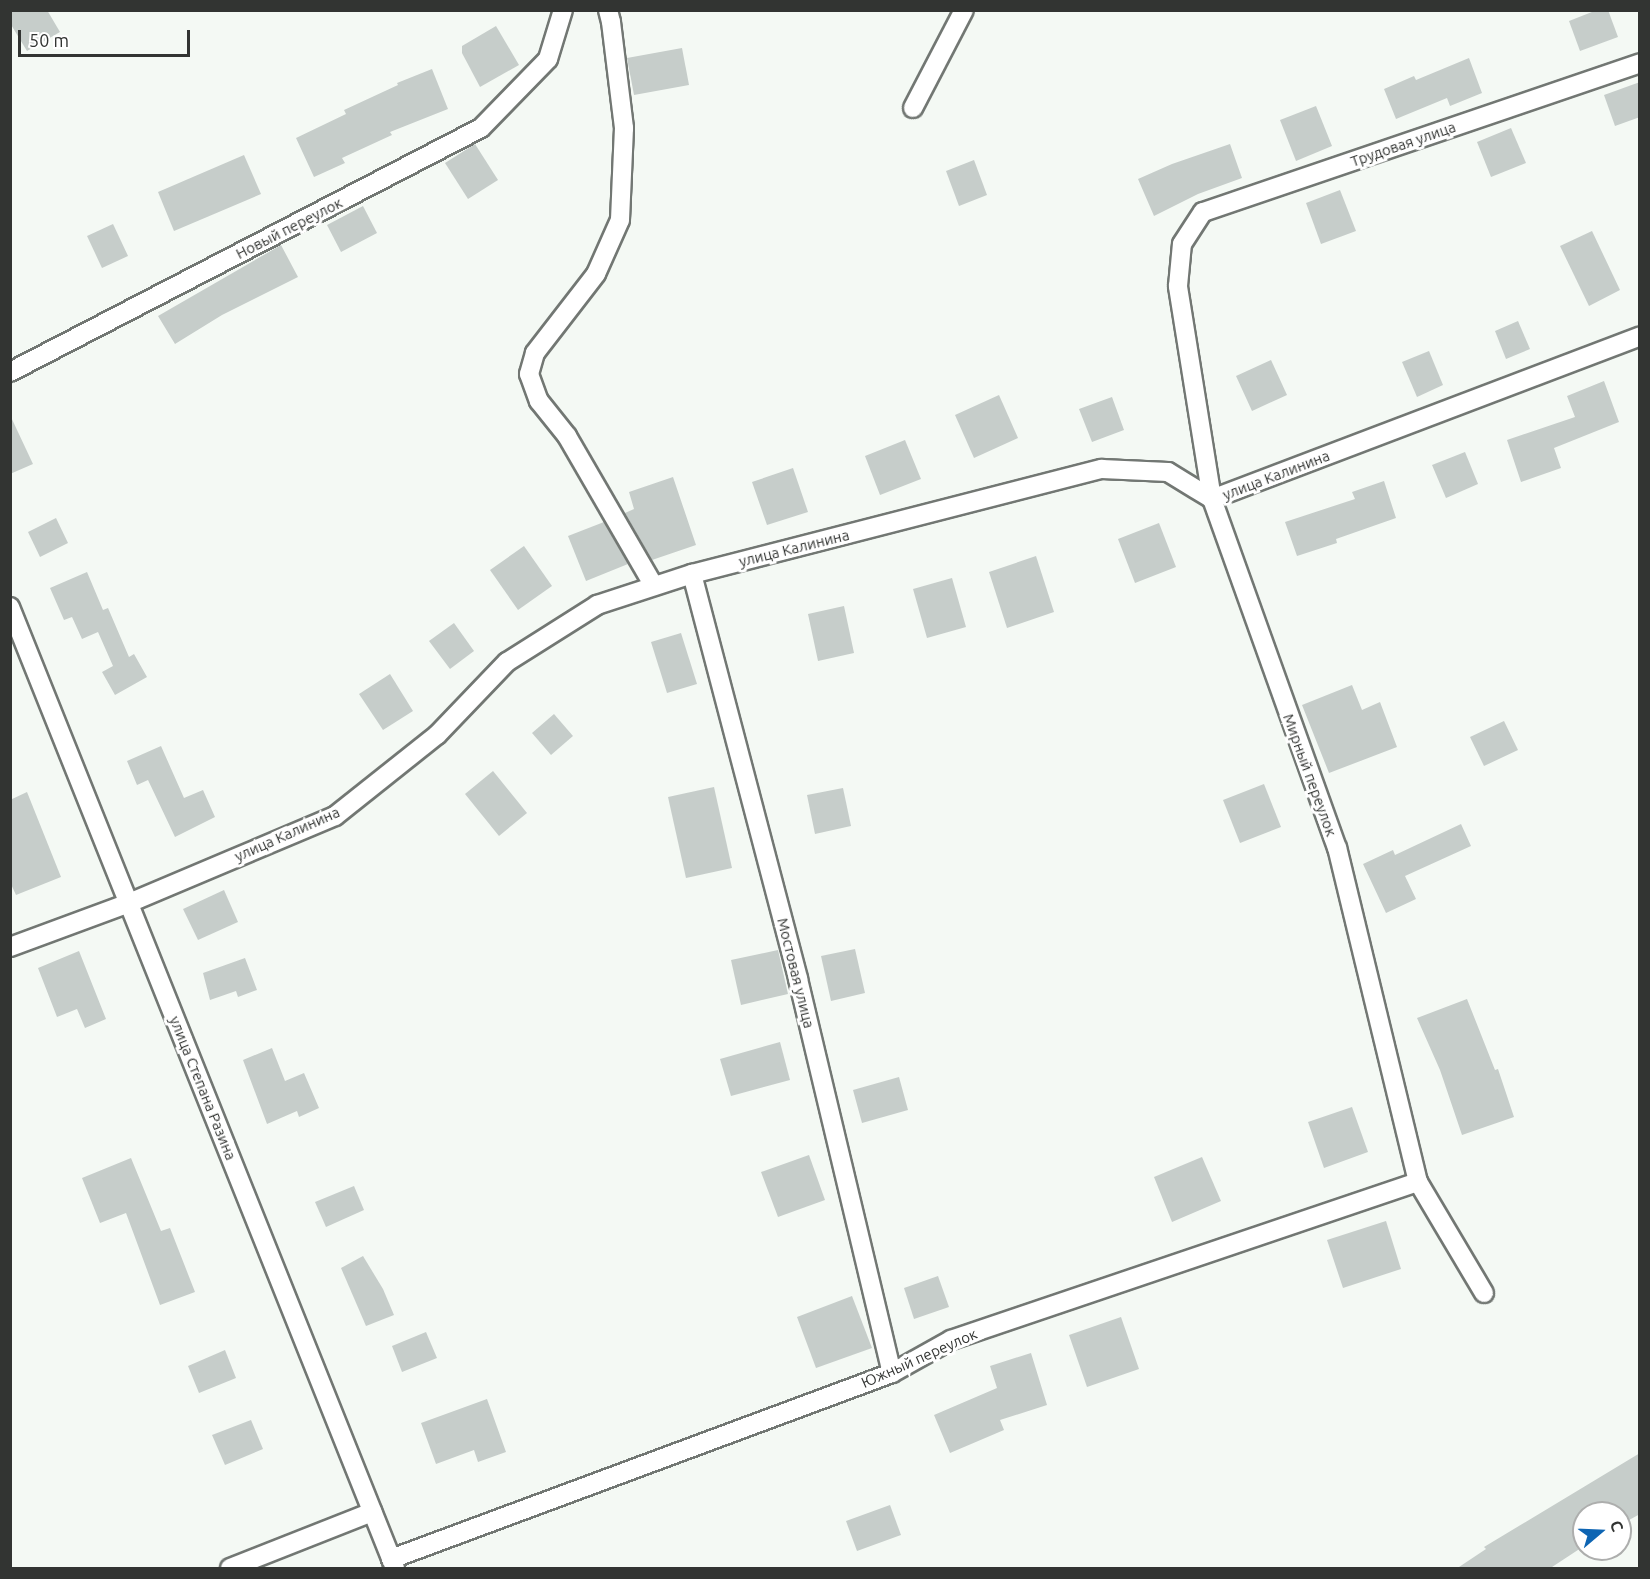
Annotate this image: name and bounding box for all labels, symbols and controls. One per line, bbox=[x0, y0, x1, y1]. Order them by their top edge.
scale bar bbox=[21, 18, 194, 56]
text: 50 m bbox=[29, 30, 69, 50]
street label: Трудовая улица bbox=[1348, 118, 1458, 170]
street label: Новый переулок bbox=[233, 193, 345, 263]
street label: улица Калинина bbox=[1220, 446, 1332, 504]
street label: улица Калинина bbox=[737, 526, 851, 570]
street label: Мирный переулок bbox=[1279, 711, 1341, 839]
street label: улица Калинина bbox=[232, 803, 342, 865]
street label: Мостовая улица bbox=[774, 916, 818, 1030]
street label: улица Степана Разина bbox=[166, 1013, 240, 1163]
street label: Южный переулок bbox=[858, 1324, 980, 1392]
north arrow bbox=[1572, 1501, 1632, 1561]
text: С bbox=[1607, 1518, 1627, 1534]

